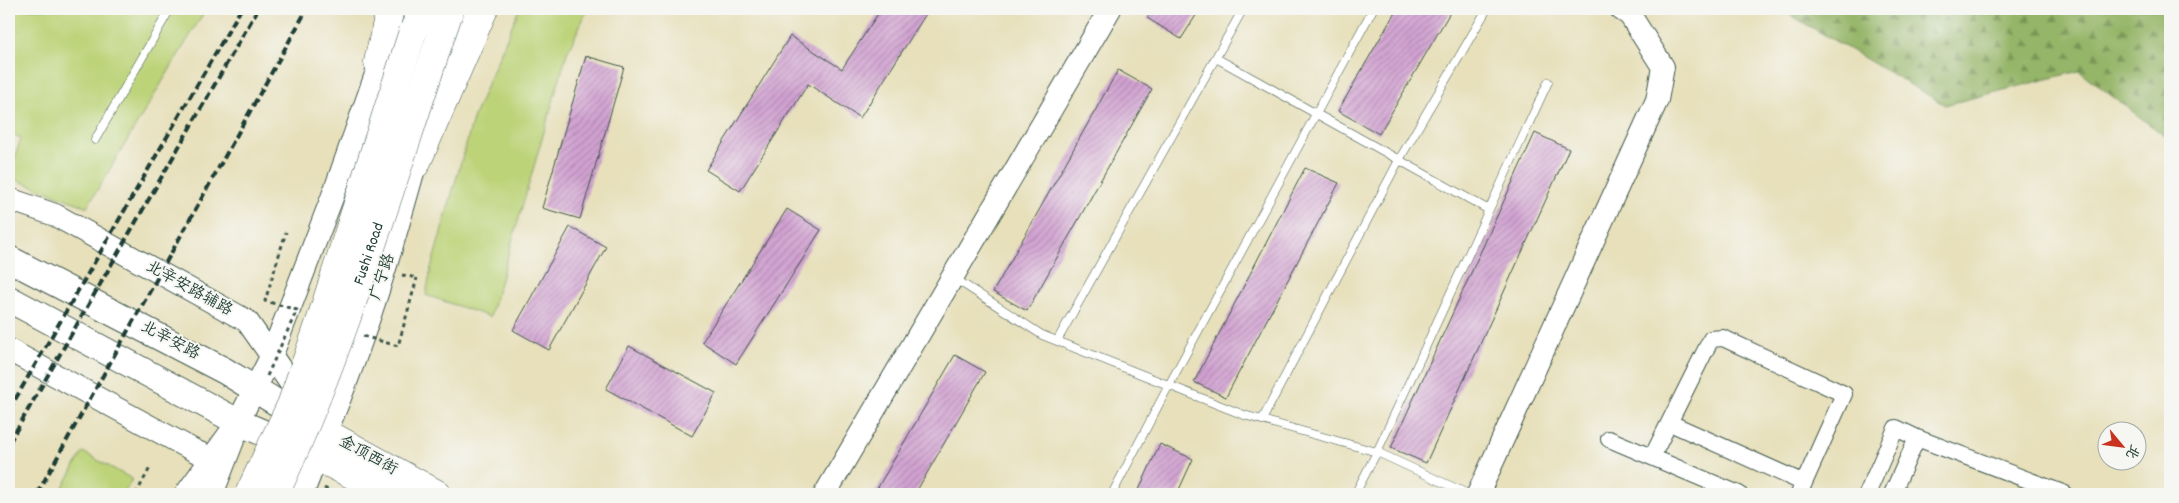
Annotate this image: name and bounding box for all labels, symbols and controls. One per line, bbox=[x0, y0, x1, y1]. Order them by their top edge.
street label: Fushi Road bbox=[348, 220, 390, 288]
street label: 广宁路 bbox=[365, 251, 401, 303]
street label: 北辛安路辅路 bbox=[141, 256, 237, 322]
street label: 北辛安路 bbox=[136, 316, 204, 366]
north arrow bbox=[2096, 420, 2146, 470]
street label: 金顶西街 bbox=[334, 430, 402, 482]
text: 北 bbox=[2119, 440, 2144, 462]

